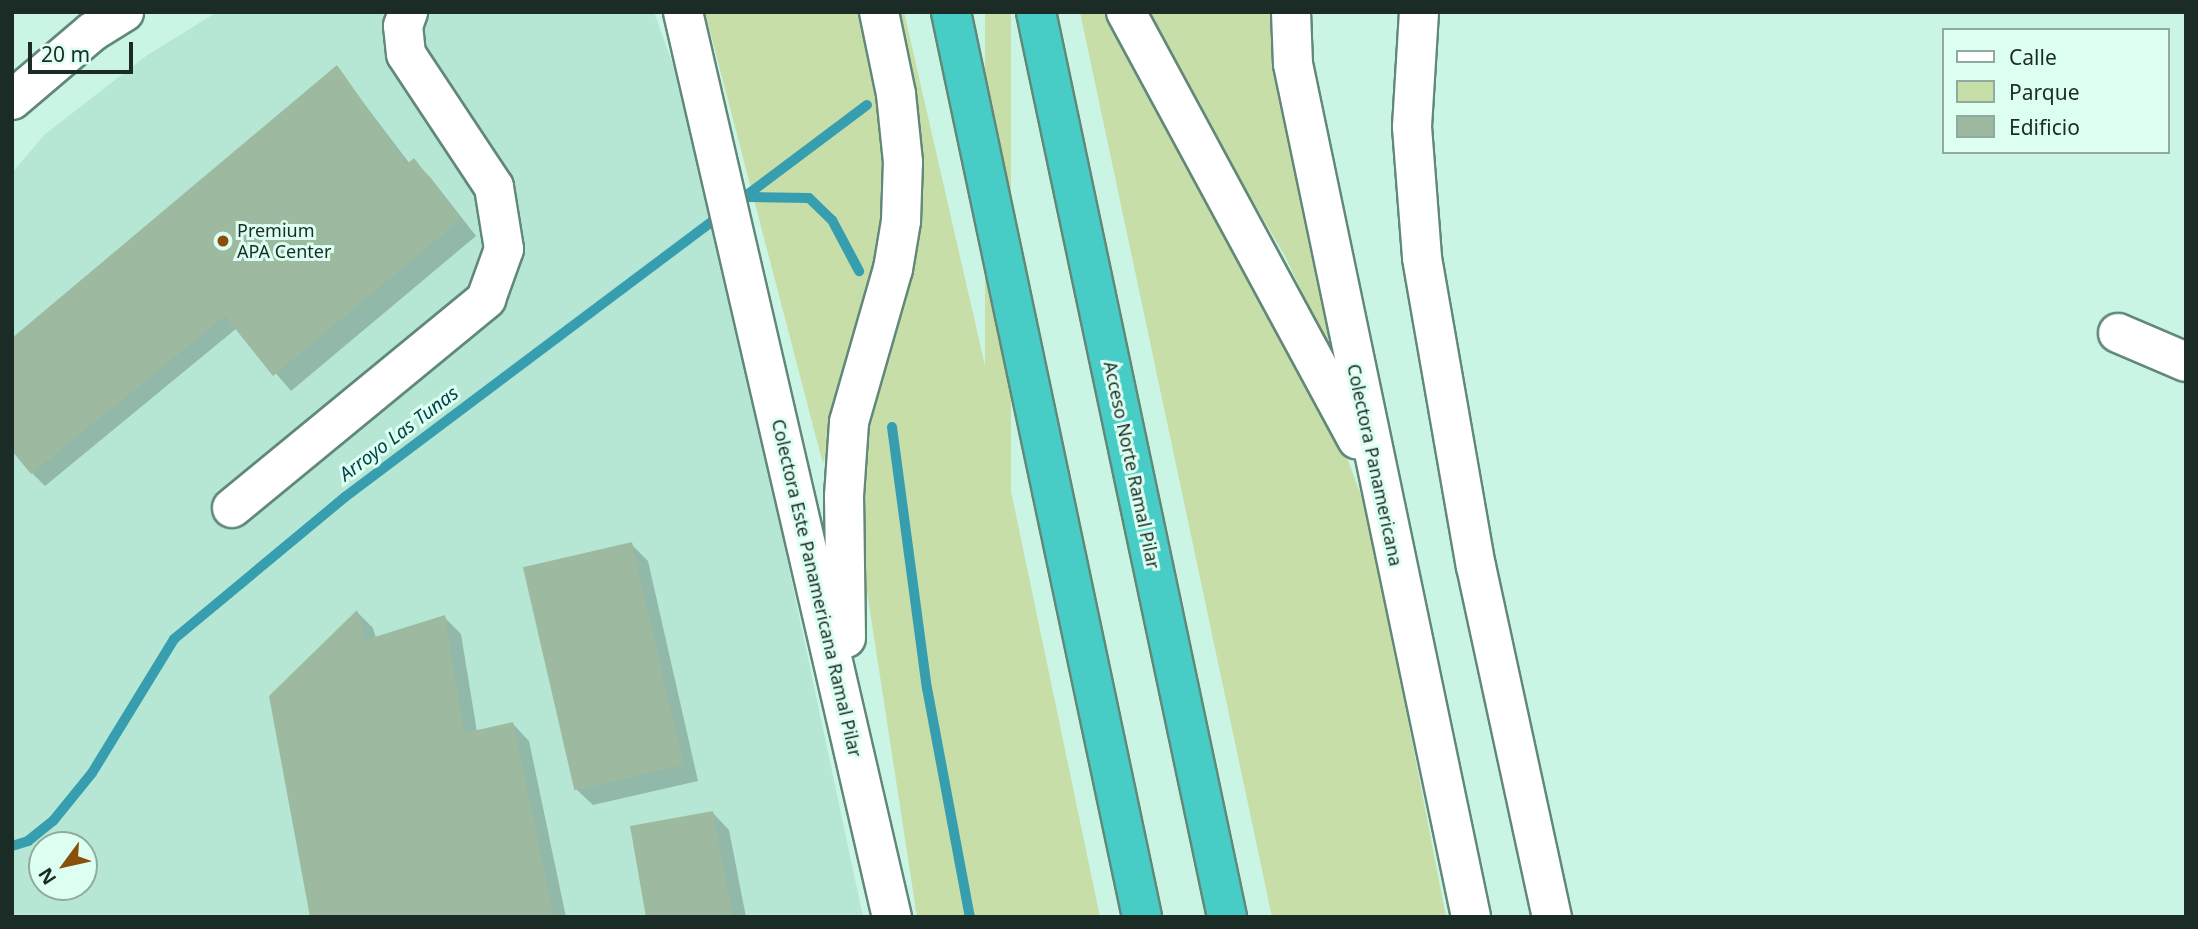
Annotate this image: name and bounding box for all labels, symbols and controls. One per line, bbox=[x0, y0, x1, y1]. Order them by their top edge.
scale bar bbox=[32, 28, 136, 72]
legend bbox=[1942, 28, 2170, 154]
text: 20 m bbox=[41, 40, 90, 68]
text: Calle bbox=[2009, 43, 2057, 71]
text: Parque bbox=[2009, 78, 2079, 106]
text: Edificio bbox=[2009, 113, 2080, 141]
place label: Premium APA Center bbox=[237, 220, 331, 262]
marker: Premium APA Center bbox=[215, 233, 231, 249]
street label: Acceso Norte Ramal Pilar bbox=[1099, 359, 1165, 571]
street label: Colectora Panamericana bbox=[1343, 362, 1407, 568]
water label: Arroyo Las Tunas bbox=[335, 382, 463, 486]
street label: Colectora Este Panamericana Ramal Pilar bbox=[768, 417, 866, 759]
north arrow bbox=[28, 831, 98, 901]
text: N bbox=[32, 863, 62, 890]

